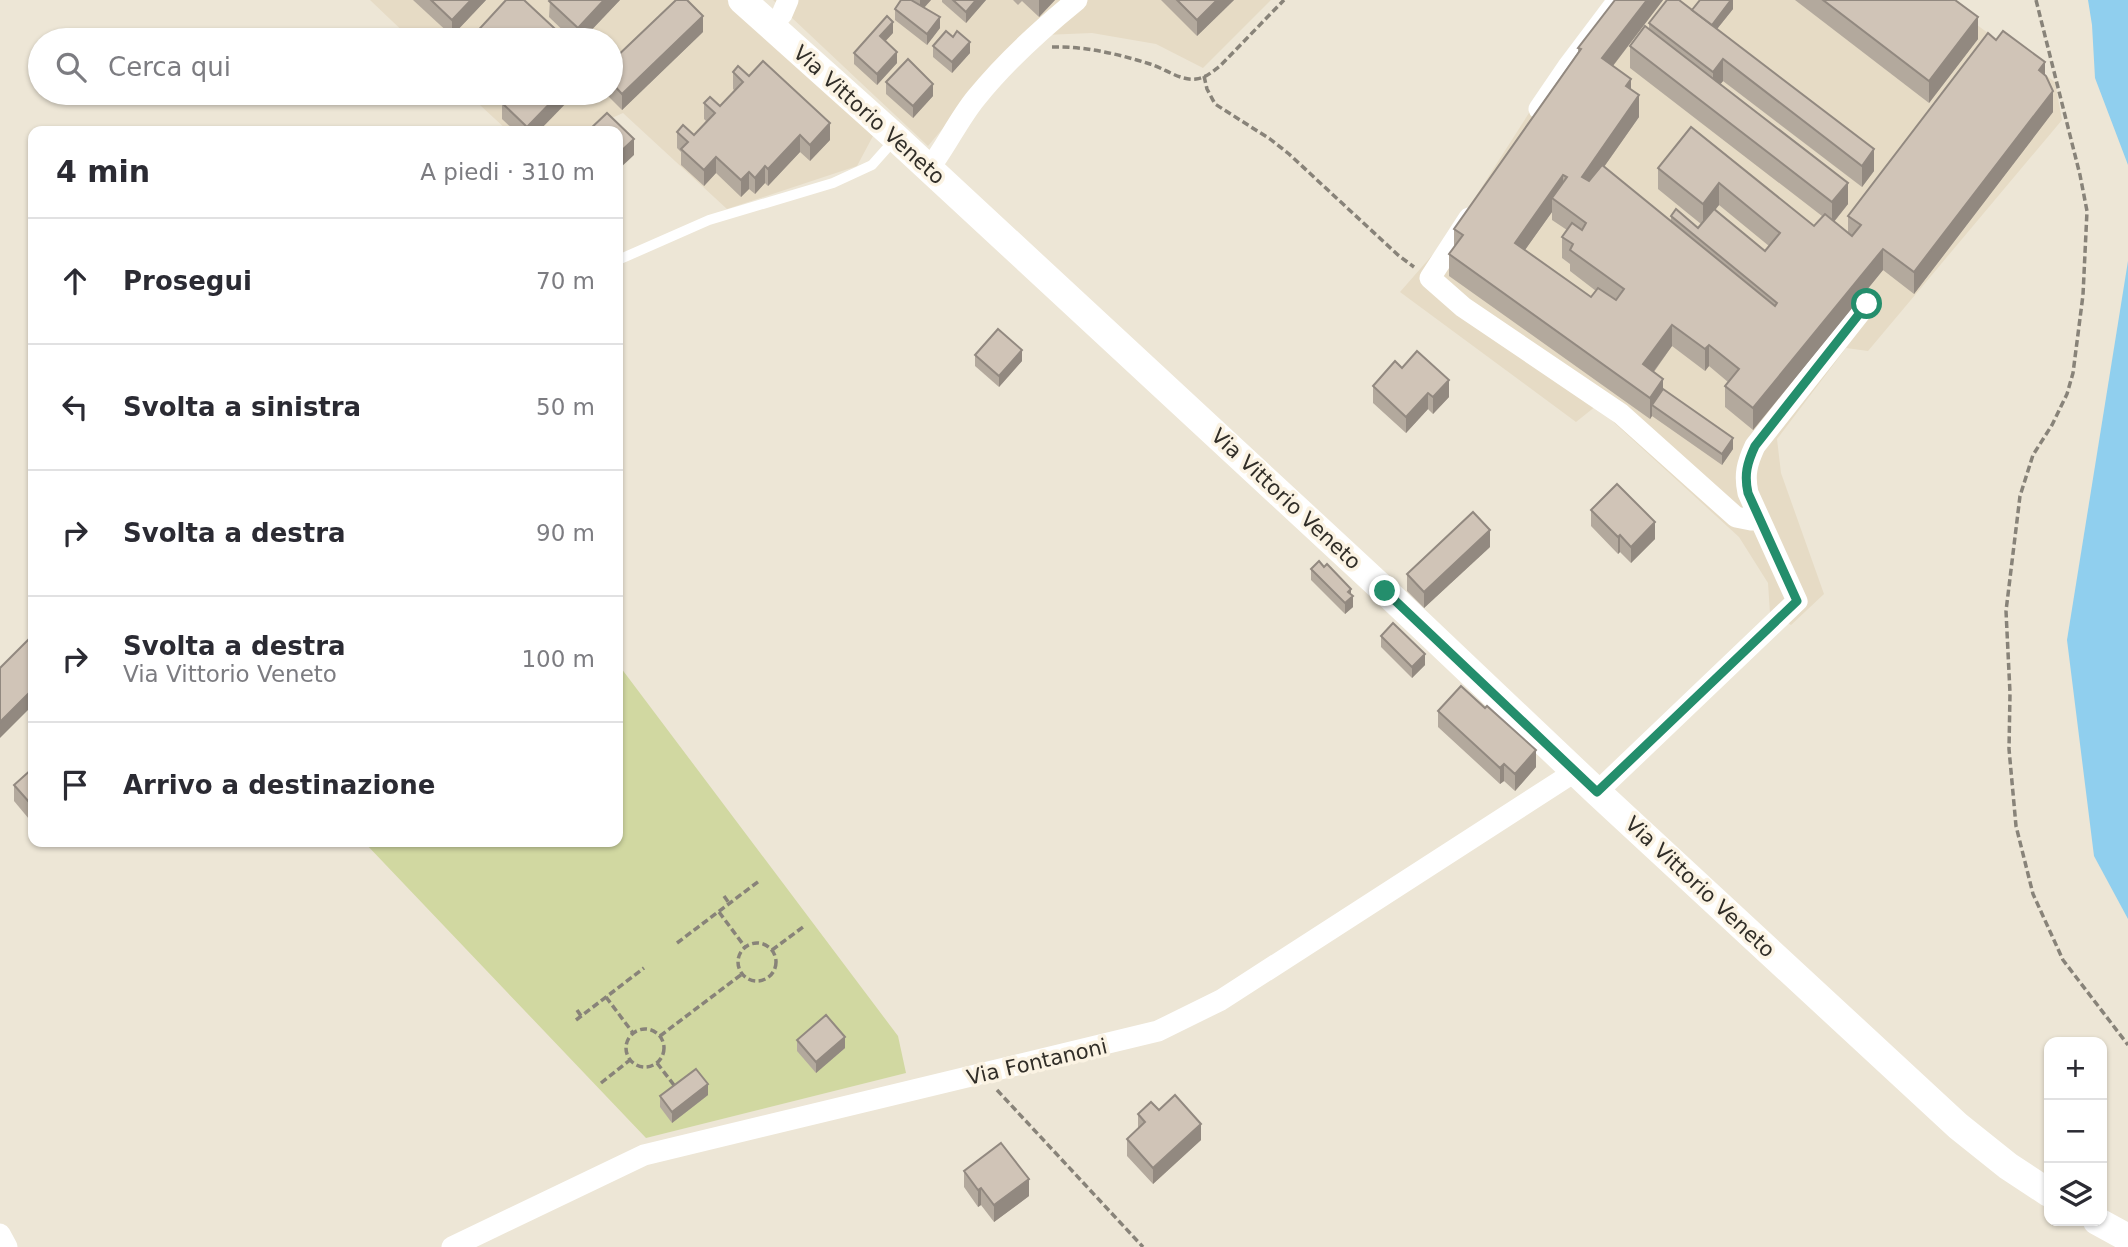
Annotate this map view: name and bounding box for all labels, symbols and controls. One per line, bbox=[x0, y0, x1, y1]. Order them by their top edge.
search box bbox=[28, 28, 623, 105]
street label: Via Vittorio Veneto bbox=[788, 41, 950, 189]
icon: search bbox=[52, 48, 90, 86]
text: Cerca qui bbox=[108, 52, 231, 82]
text: 4 min bbox=[56, 154, 150, 189]
text: A piedi · 310 m bbox=[420, 159, 595, 185]
icon: ahead bbox=[56, 262, 94, 300]
text: Prosegui bbox=[123, 266, 252, 296]
text: 70 m bbox=[536, 268, 595, 294]
route start bbox=[1851, 288, 1882, 319]
icon: left bbox=[56, 388, 94, 426]
text: Svolta a sinistra bbox=[123, 392, 361, 422]
text: 50 m bbox=[536, 394, 595, 420]
street label: Via Vittorio Veneto bbox=[1206, 424, 1366, 574]
icon: right bbox=[56, 514, 94, 552]
text: Svolta a destra bbox=[123, 518, 346, 548]
text: 90 m bbox=[536, 520, 595, 546]
route end bbox=[1369, 575, 1400, 606]
text: Svolta a destra bbox=[123, 631, 346, 661]
icon: right bbox=[56, 640, 94, 678]
text: 100 m bbox=[521, 646, 595, 672]
text: Via Vittorio Veneto bbox=[123, 661, 337, 687]
icon: arrive bbox=[56, 766, 94, 804]
text: Arrivo a destinazione bbox=[123, 770, 435, 800]
street label: Via Vittorio Veneto bbox=[1620, 812, 1780, 962]
street label: Via Fontanoni bbox=[965, 1034, 1109, 1090]
map controls bbox=[2044, 1037, 2107, 1226]
button: + bbox=[2044, 1037, 2107, 1100]
button: − bbox=[2044, 1100, 2107, 1163]
button: layers bbox=[2044, 1163, 2107, 1226]

